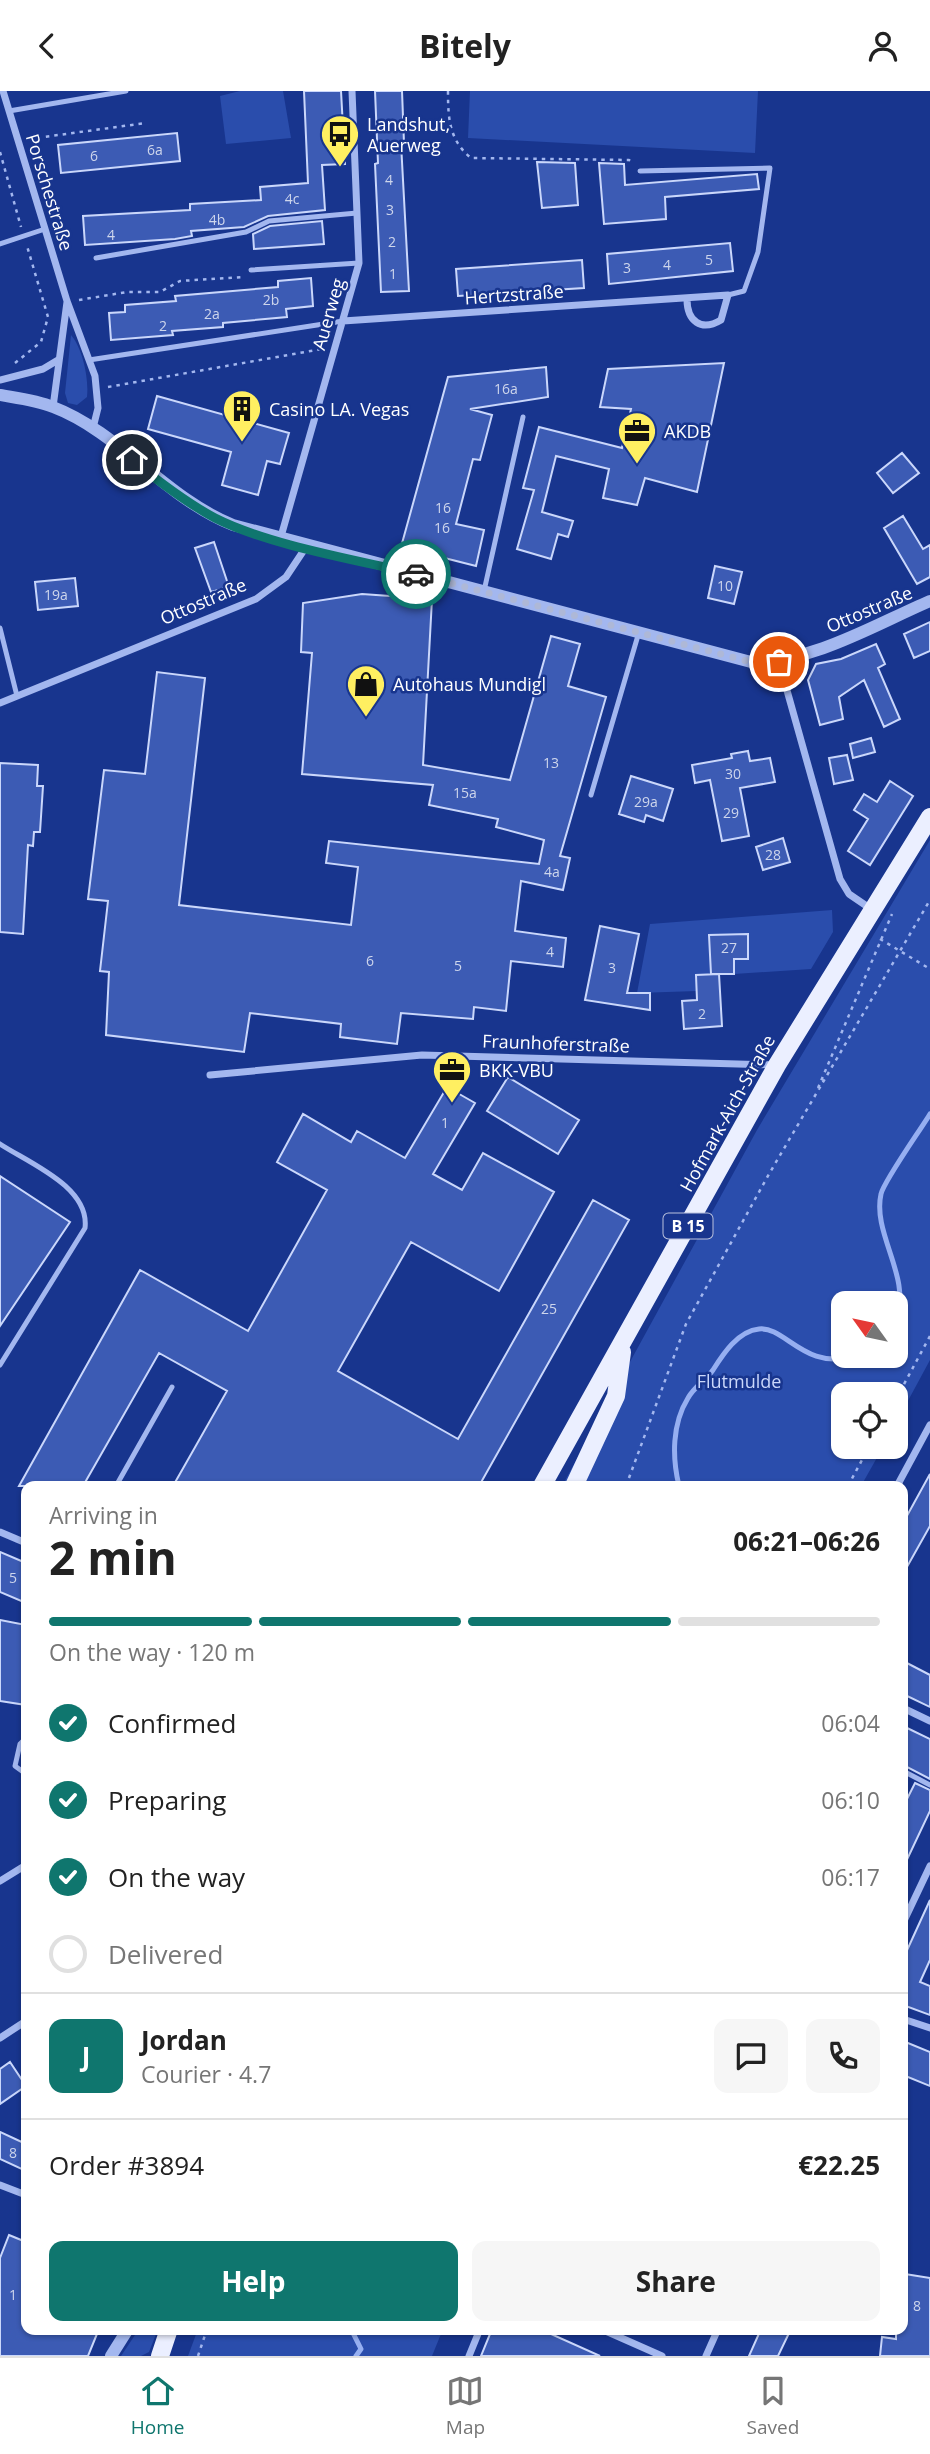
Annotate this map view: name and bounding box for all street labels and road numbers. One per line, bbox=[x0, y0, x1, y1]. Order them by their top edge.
street label: Porschestraße bbox=[21, 131, 79, 253]
street label: Auerweg bbox=[306, 275, 350, 353]
street label: Hertzstraße bbox=[464, 279, 564, 309]
street label: Ottostraße bbox=[156, 572, 250, 630]
street label: Ottostraße bbox=[822, 580, 916, 638]
street label: Fraunhoferstraße bbox=[482, 1028, 630, 1058]
street label: Hofmark-Aich-Straße bbox=[674, 1030, 780, 1196]
road number: B 15 bbox=[664, 1213, 712, 1239]

